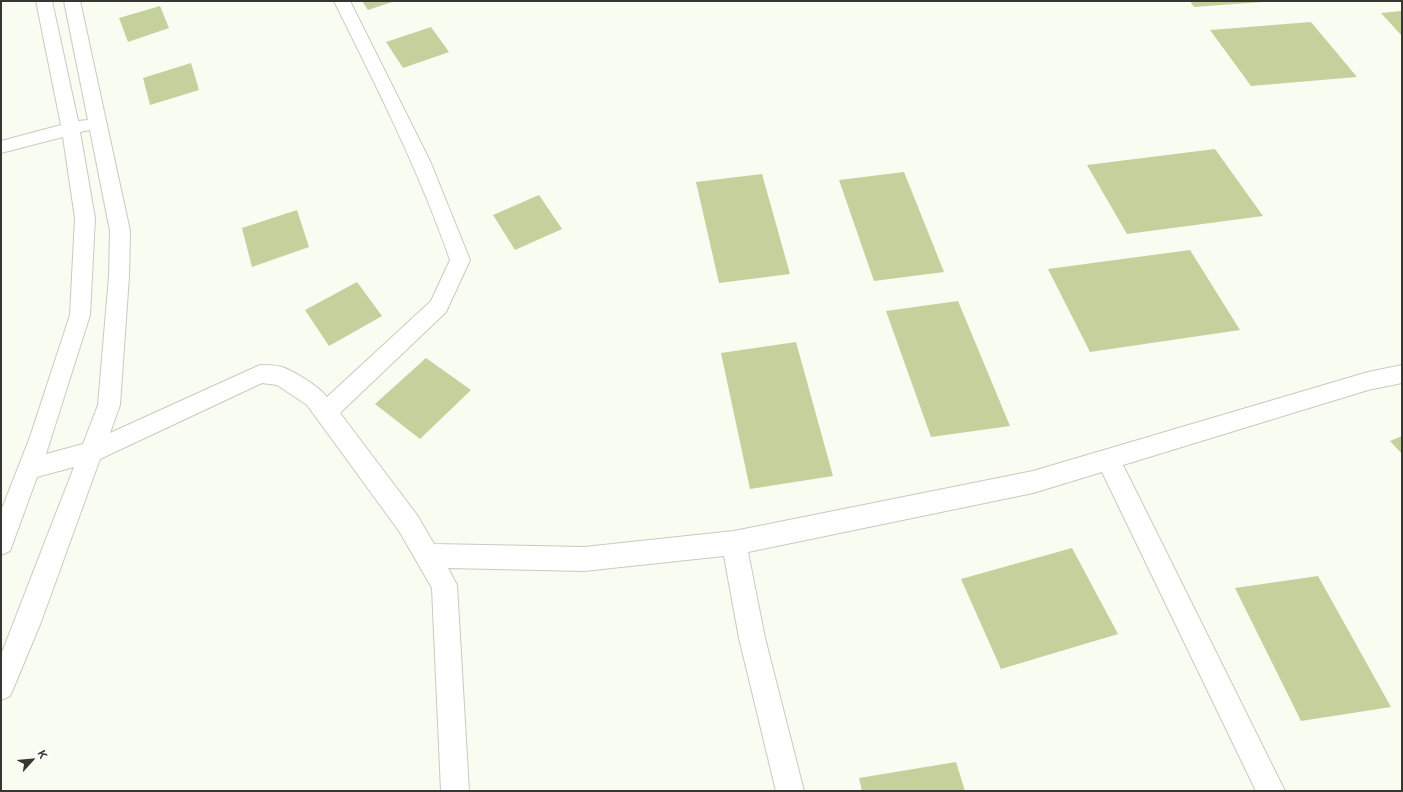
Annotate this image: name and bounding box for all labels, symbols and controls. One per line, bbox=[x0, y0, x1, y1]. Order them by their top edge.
north arrow bbox=[12, 740, 52, 780]
text: K bbox=[35, 748, 51, 761]

